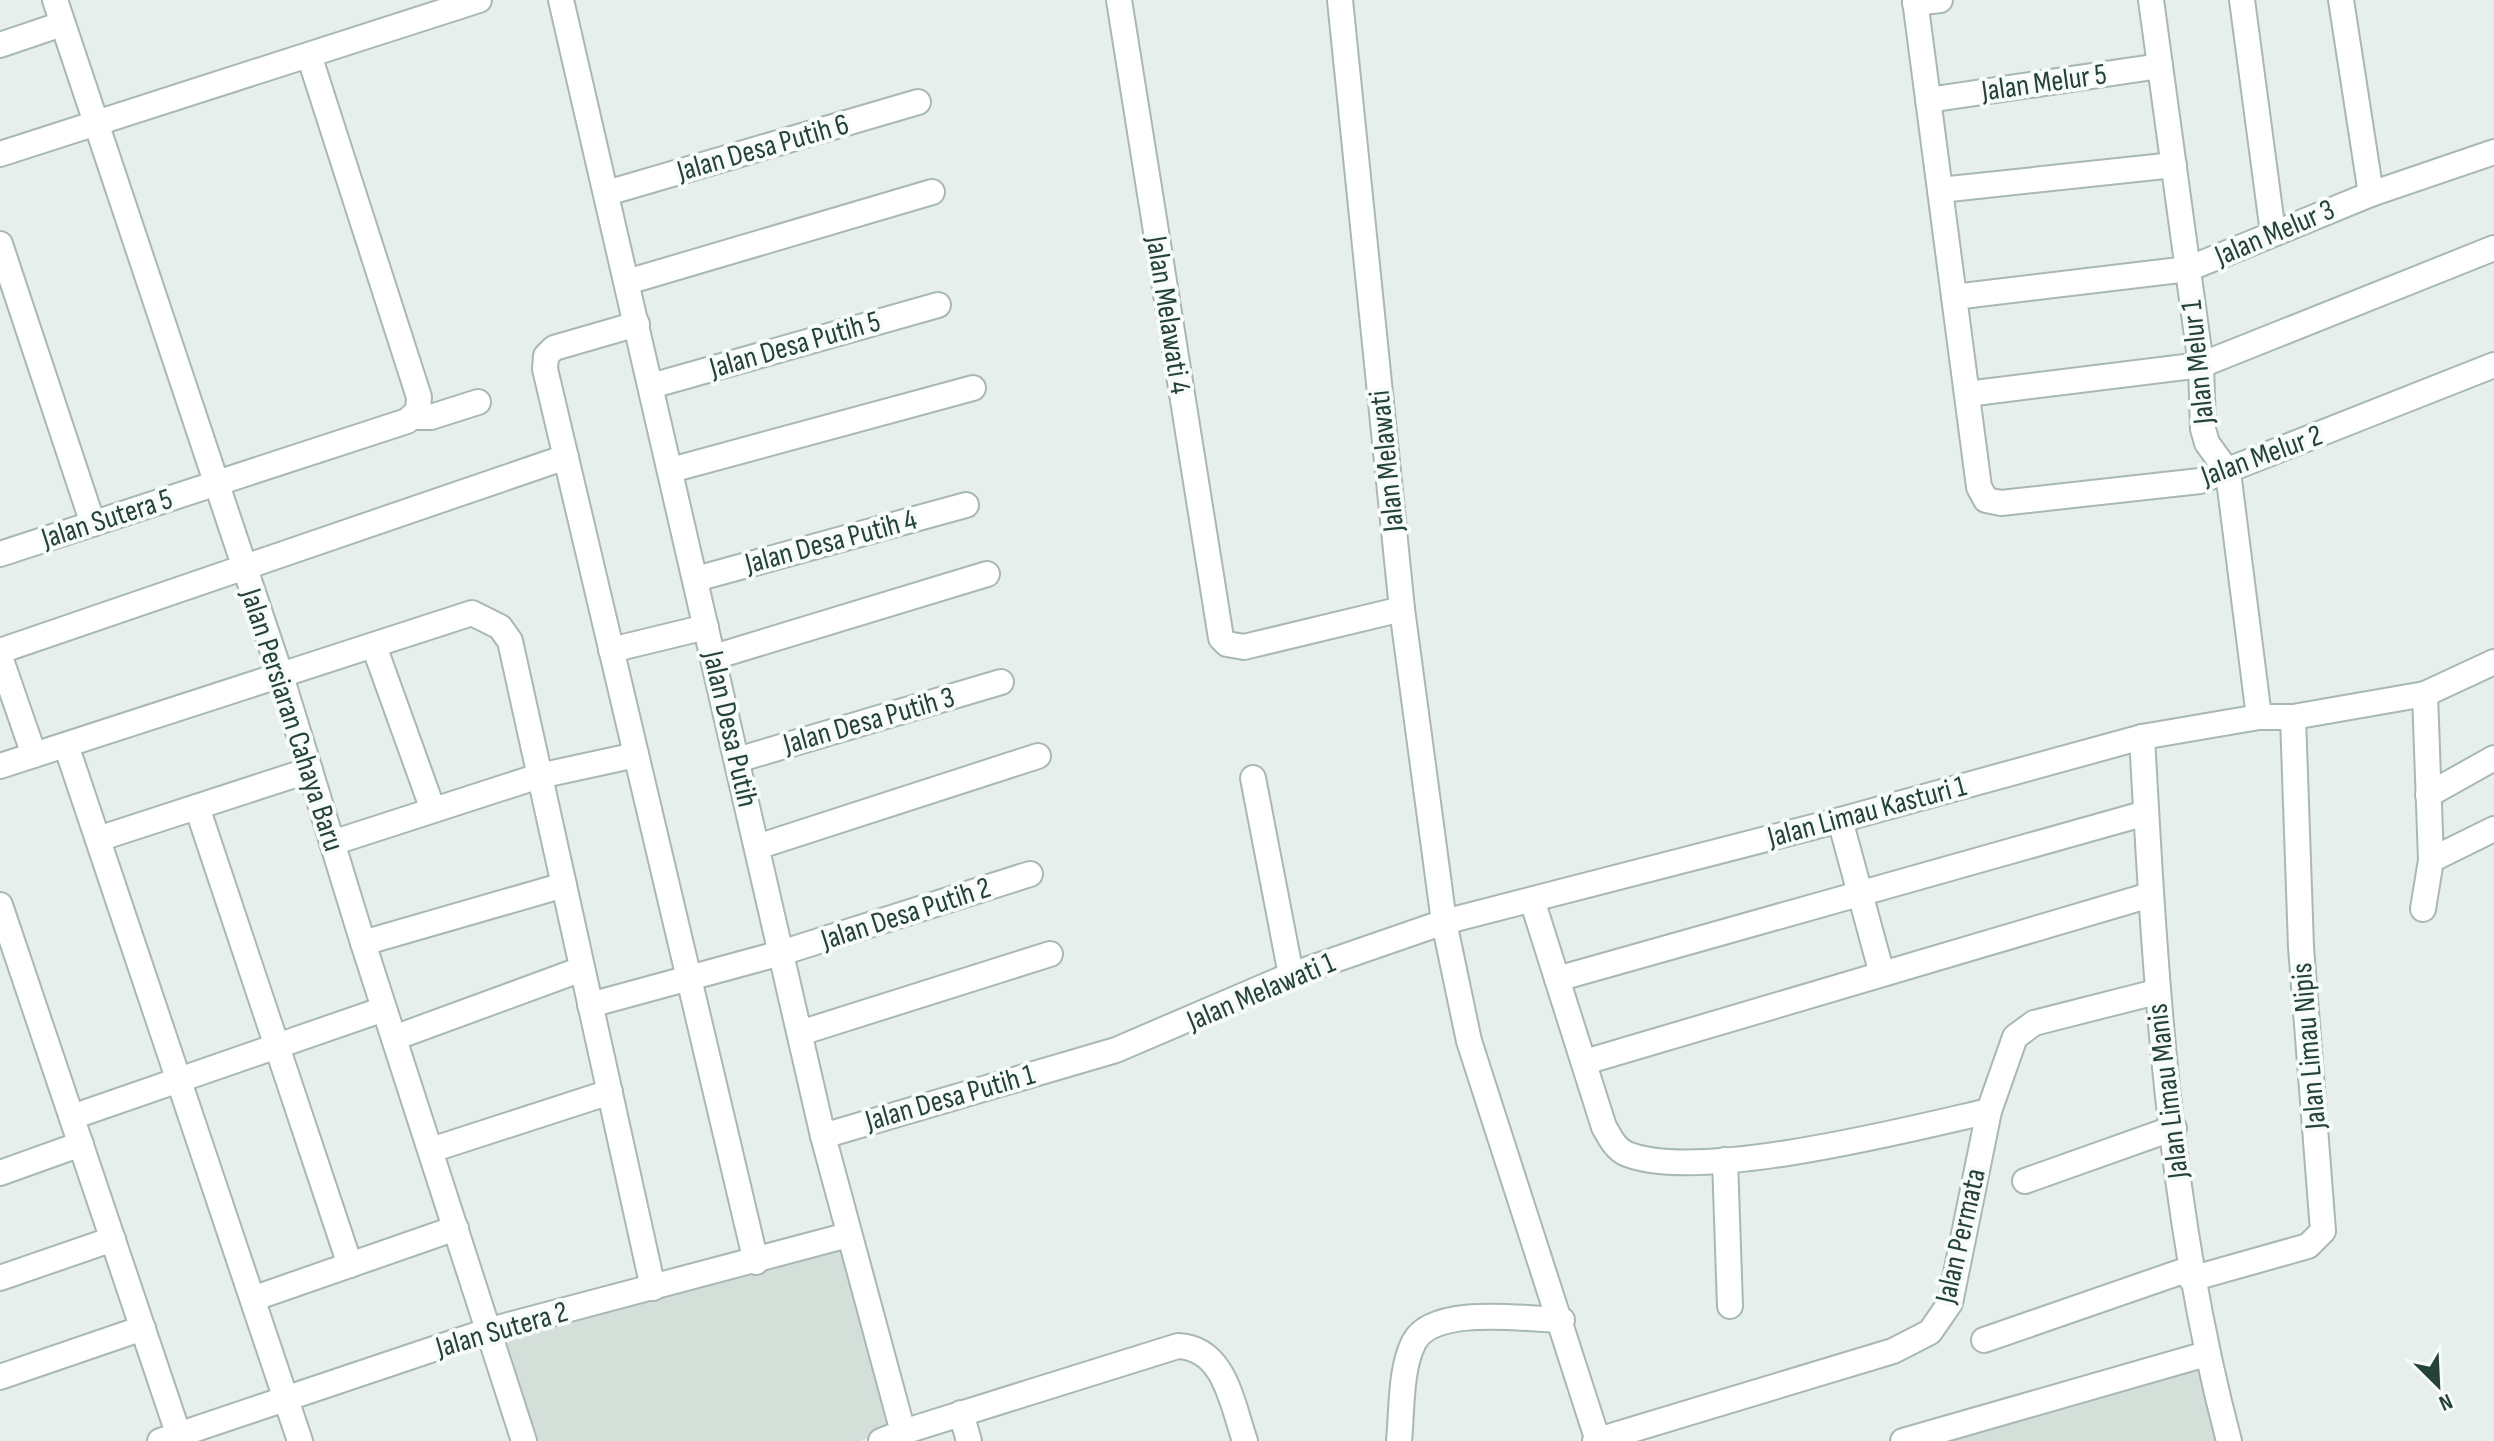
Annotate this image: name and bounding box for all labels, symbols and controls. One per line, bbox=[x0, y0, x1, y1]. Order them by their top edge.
street label: Jalan Melur 5 bbox=[1978, 56, 2109, 110]
street label: Jalan Desa Putih 6 bbox=[672, 106, 853, 190]
street label: Jalan Melur 3 bbox=[2209, 192, 2340, 275]
street label: Jalan Melawati 4 bbox=[1138, 233, 1198, 397]
street label: Jalan Melur 1 bbox=[2174, 298, 2223, 427]
street label: Jalan Desa Putih 5 bbox=[705, 303, 884, 387]
street label: Jalan Melawati bbox=[1362, 388, 1412, 535]
street label: Jalan Melur 2 bbox=[2196, 418, 2327, 495]
street label: Jalan Sutera 5 bbox=[36, 481, 177, 557]
street label: Jalan Desa Putih 4 bbox=[740, 502, 921, 582]
street label: Jalan Persiaran Cahaya Baru bbox=[232, 583, 351, 856]
street label: Jalan Desa Putih bbox=[694, 647, 765, 811]
street label: Jalan Desa Putih 3 bbox=[778, 679, 959, 763]
street label: Jalan Limau Kasturi 1 bbox=[1763, 768, 1971, 856]
street label: Jalan Desa Putih 2 bbox=[816, 870, 995, 959]
street label: Jalan Melawati 1 bbox=[1181, 945, 1341, 1040]
street label: Jalan Limau Nipis bbox=[2284, 961, 2334, 1132]
street label: Jalan Limau Manis bbox=[2139, 1002, 2197, 1181]
street label: Jalan Desa Putih 1 bbox=[860, 1057, 1039, 1140]
street label: Jalan Permata bbox=[1928, 1165, 1994, 1308]
street label: Jalan Sutera 2 bbox=[431, 1294, 572, 1366]
north arrow bbox=[2398, 1345, 2478, 1425]
text: N bbox=[2435, 1387, 2456, 1417]

